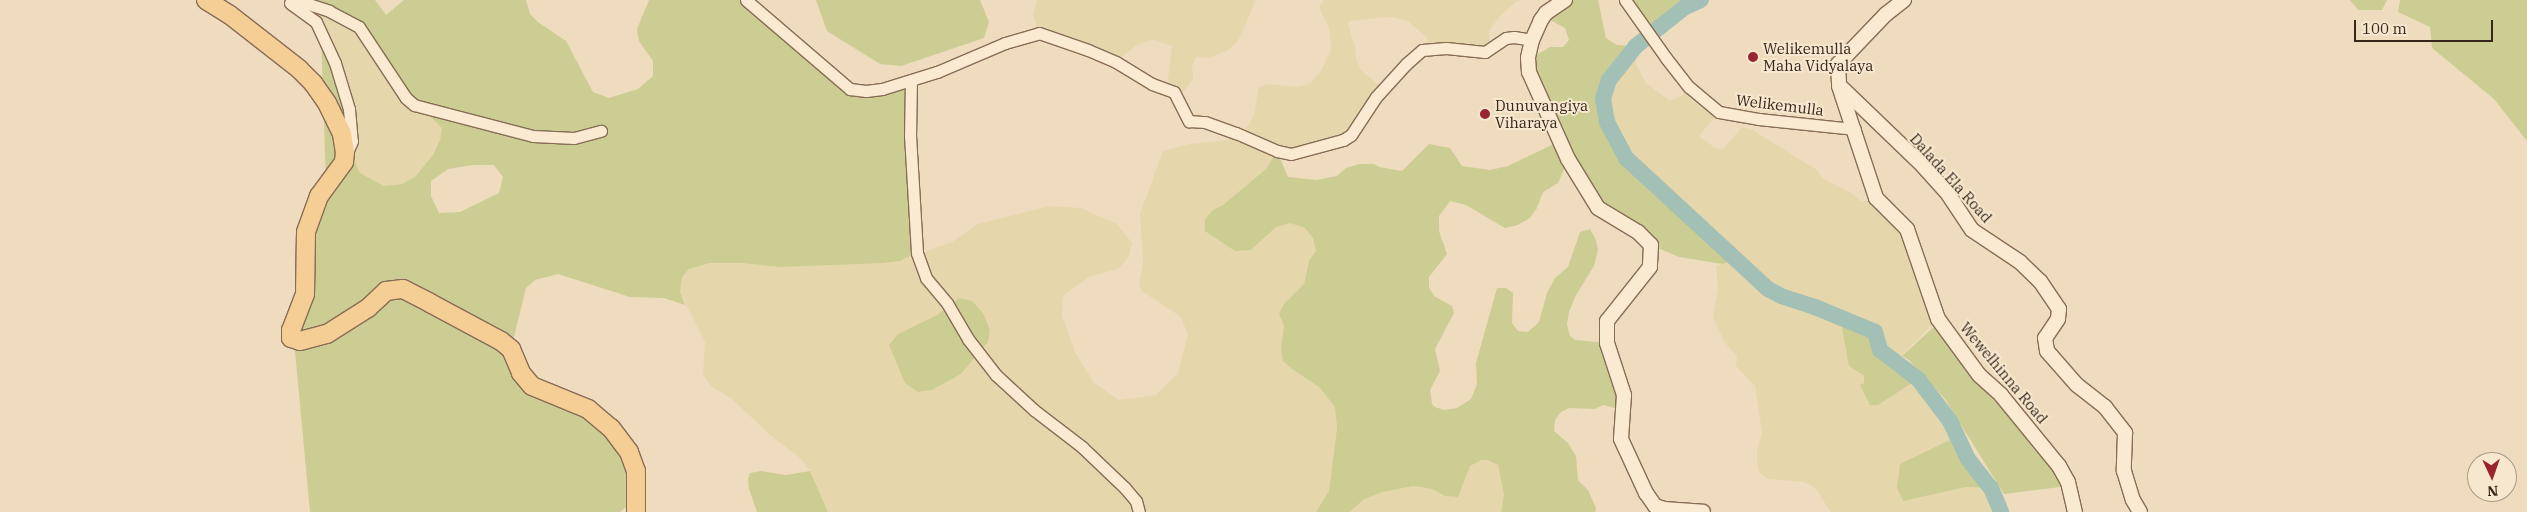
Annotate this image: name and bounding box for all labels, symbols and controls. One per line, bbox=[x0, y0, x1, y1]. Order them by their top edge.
scale bar bbox=[2357, 10, 2496, 42]
text: 100 m bbox=[2362, 19, 2407, 38]
place label: Welikemulla Maha Vidyalaya bbox=[1763, 39, 1873, 74]
marker: Welikemulla Maha Vidyalaya bbox=[1747, 51, 1759, 63]
street label: Welikemulla bbox=[1735, 91, 1825, 119]
place label: Dunuvangiya Viharaya bbox=[1495, 96, 1588, 131]
marker: Dunuvangiya Viharaya bbox=[1479, 108, 1491, 120]
street label: Dalada Ela Road bbox=[1906, 130, 1996, 226]
street label: Wewelhinna Road bbox=[1956, 319, 2052, 427]
north arrow bbox=[2467, 452, 2517, 502]
text: N bbox=[2487, 482, 2499, 500]

